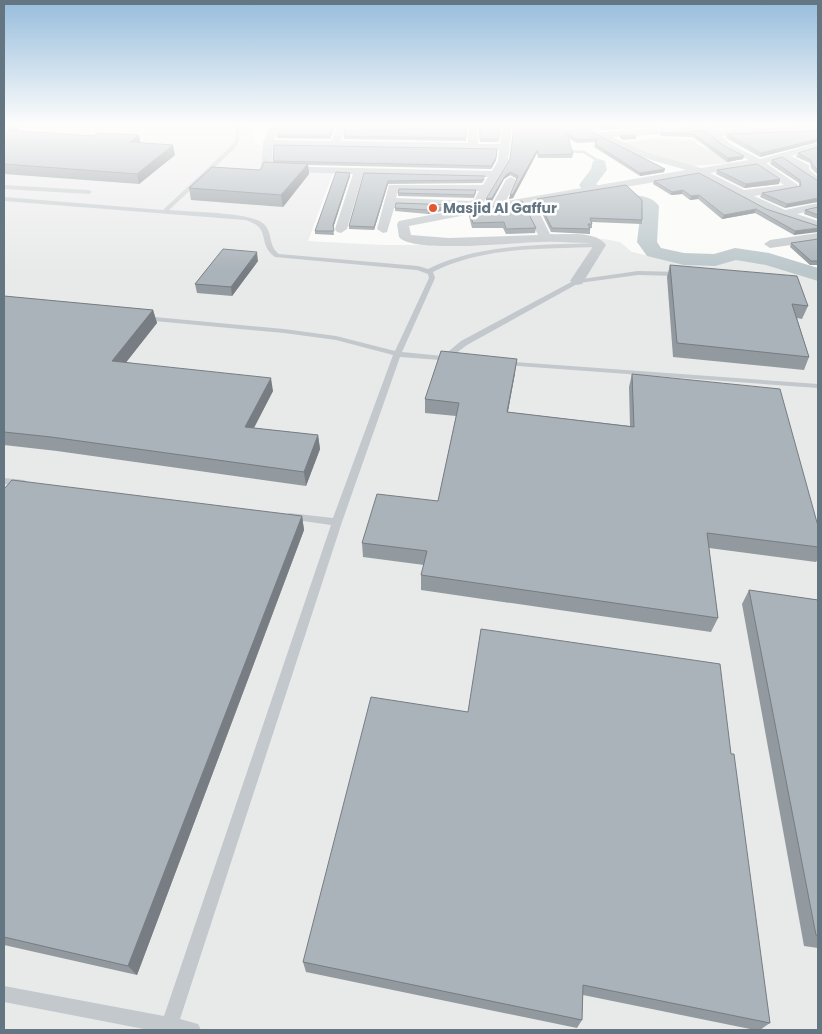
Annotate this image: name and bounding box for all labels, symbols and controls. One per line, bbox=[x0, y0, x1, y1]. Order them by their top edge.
place label: Masjid Al Gaffur bbox=[443, 198, 557, 218]
marker: Masjid Al Gaffur bbox=[427, 202, 439, 214]

